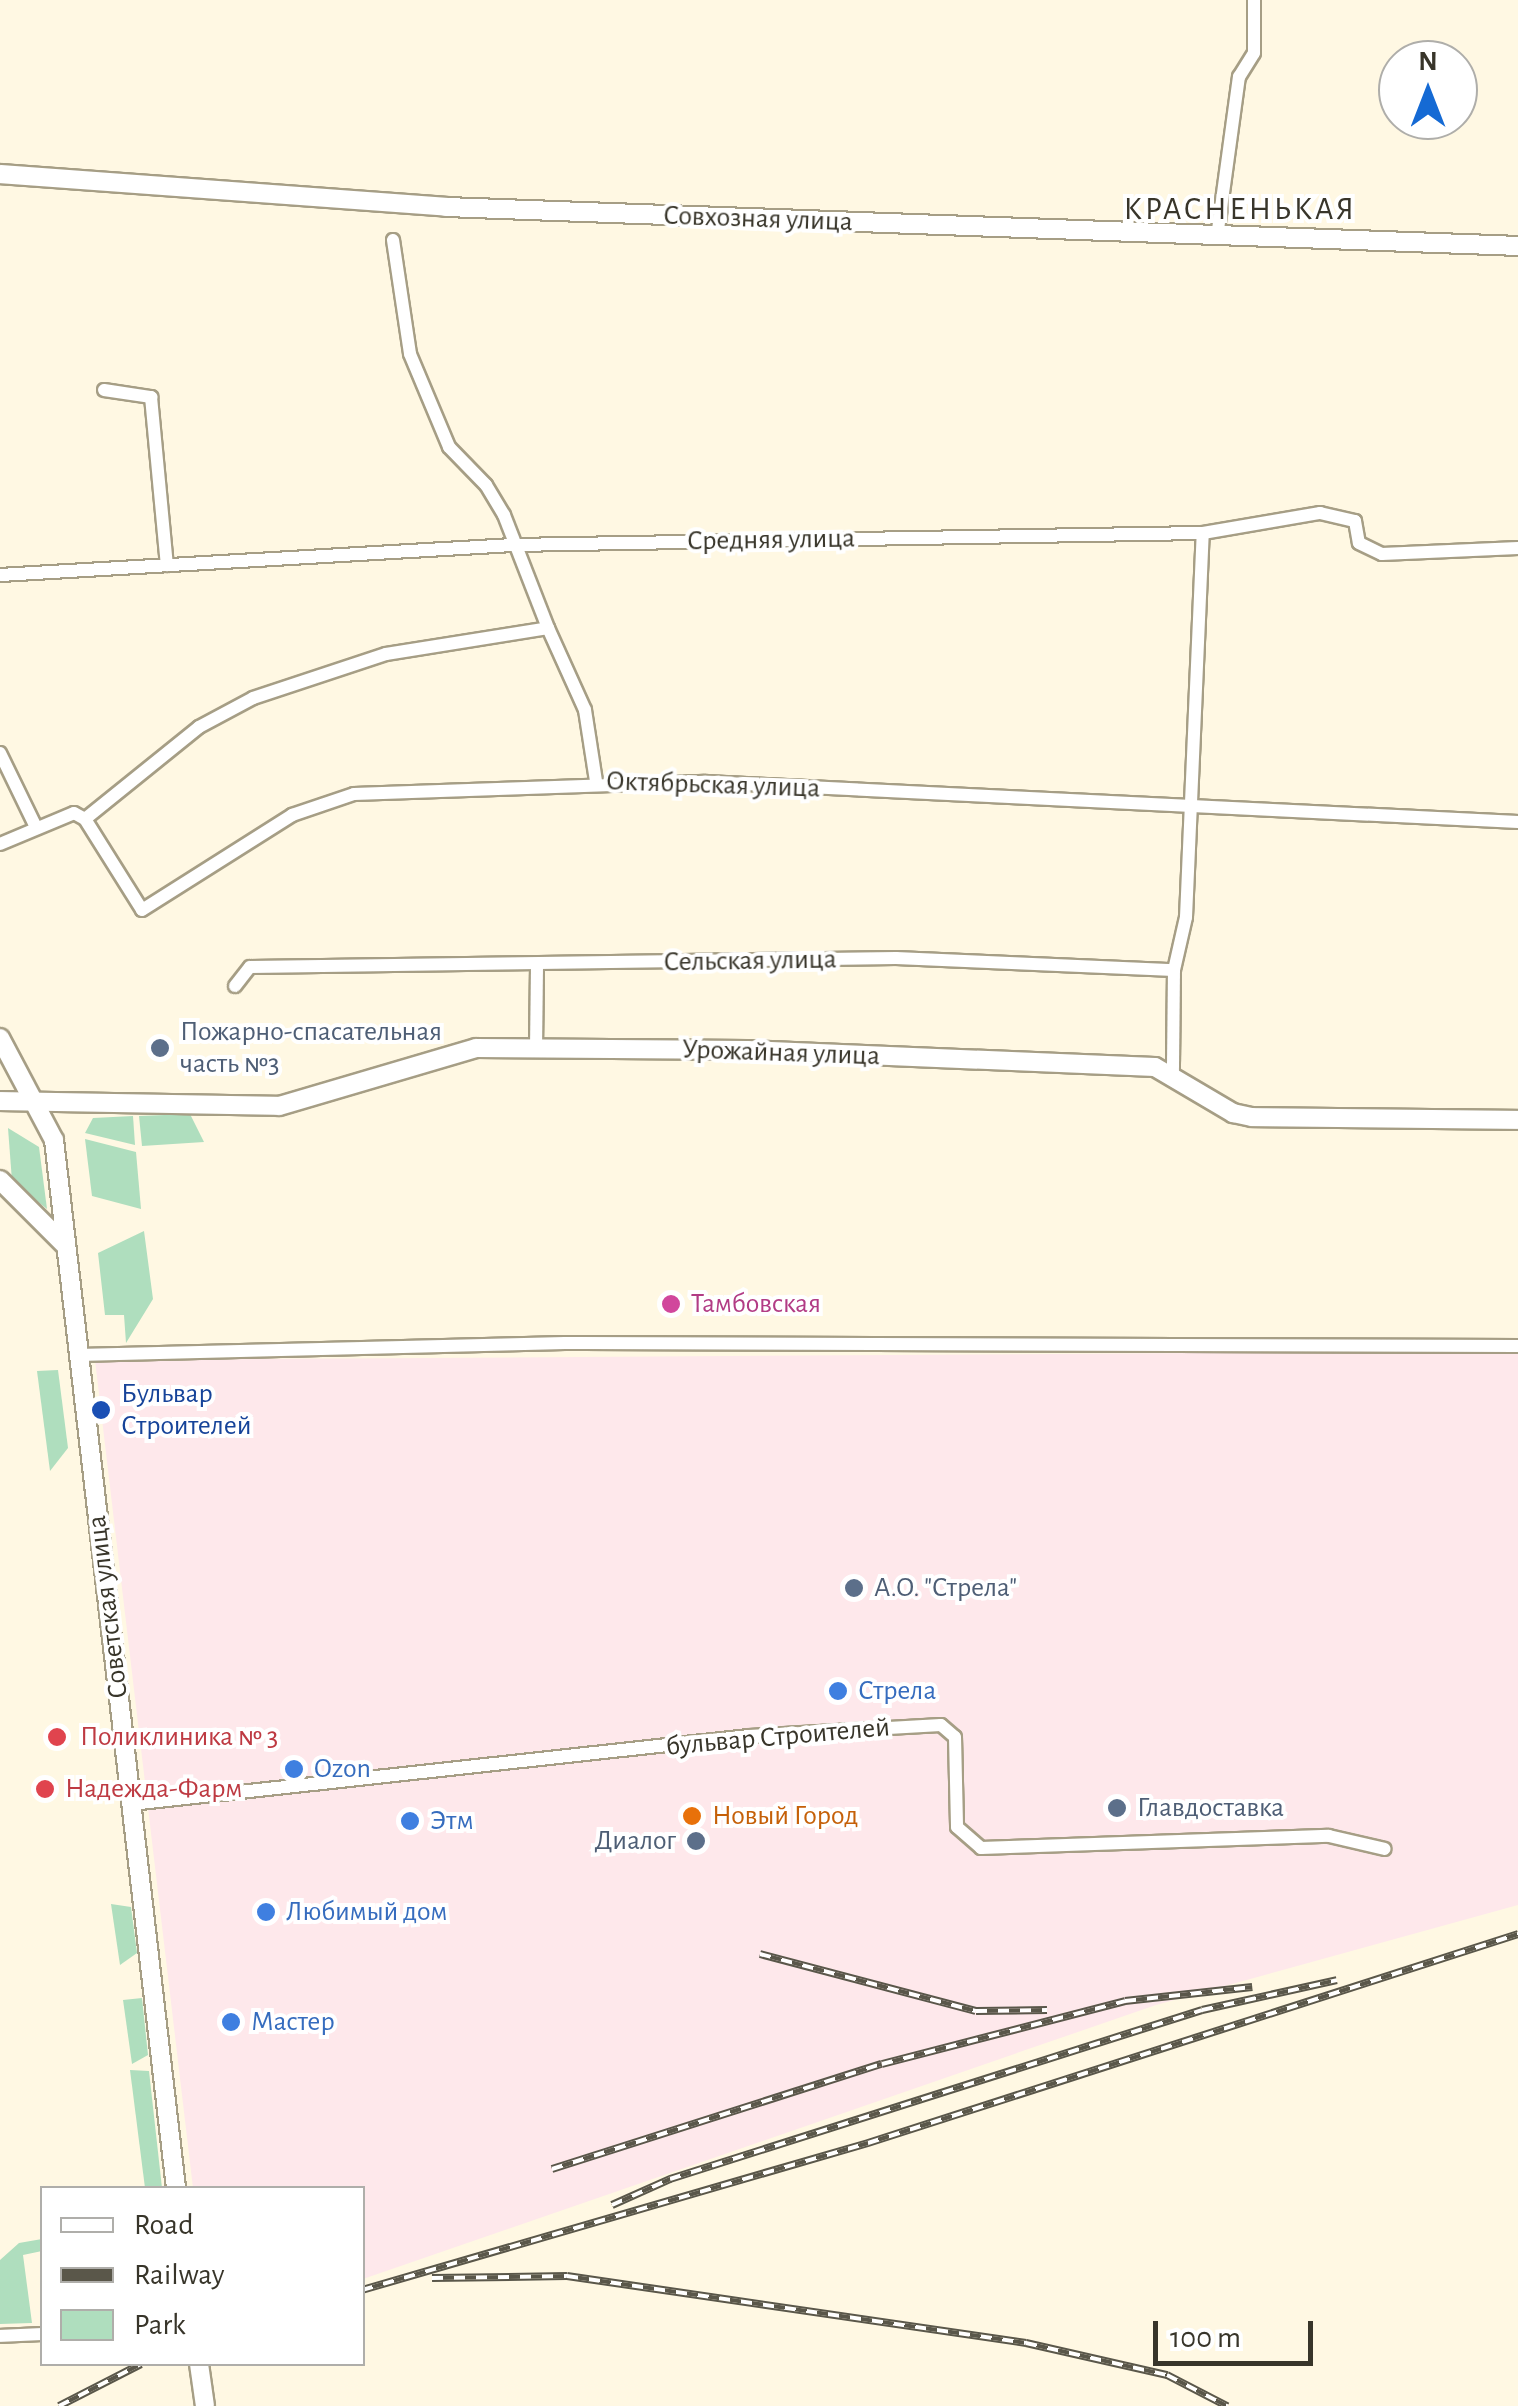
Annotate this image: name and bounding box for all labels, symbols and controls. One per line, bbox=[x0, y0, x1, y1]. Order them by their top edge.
north arrow bbox=[1378, 40, 1478, 140]
text: N bbox=[1418, 48, 1438, 76]
district label: КРАСНЕНЬКАЯ bbox=[1124, 190, 1356, 228]
street label: Совхозная улица bbox=[663, 199, 853, 239]
street label: Средняя улица bbox=[687, 522, 855, 558]
street label: Октябрьская улица bbox=[605, 764, 821, 806]
street label: Сельская улица bbox=[663, 943, 837, 979]
place label: Пожарно-спасательная часть №3 bbox=[180, 1015, 442, 1081]
street label: Урожайная улица bbox=[681, 1033, 881, 1073]
marker: Пожарно-спасательная часть №3 bbox=[149, 1037, 171, 1059]
place label: Тамбовская bbox=[691, 1287, 821, 1321]
marker: Тамбовская bbox=[660, 1293, 682, 1315]
place label: Бульвар Строителей bbox=[121, 1377, 252, 1443]
marker: Бульвар Строителей bbox=[90, 1399, 112, 1421]
street label: Советская улица bbox=[80, 1513, 136, 1701]
place label: А.О. "Стрела" bbox=[874, 1571, 1017, 1605]
marker: А.О. "Стрела" bbox=[843, 1577, 865, 1599]
place label: Стрела bbox=[858, 1674, 936, 1708]
marker: Стрела bbox=[827, 1680, 849, 1702]
street label: бульвар Строителей bbox=[665, 1710, 891, 1764]
place label: Поликлиника № 3 bbox=[80, 1720, 278, 1754]
marker: Поликлиника № 3 bbox=[44, 1724, 70, 1750]
place label: Ozon bbox=[314, 1752, 371, 1786]
marker: Ozon bbox=[283, 1758, 305, 1780]
place label: Надежда-Фарм bbox=[65, 1772, 243, 1806]
marker: Надежда-Фарм bbox=[34, 1778, 56, 1800]
place label: Главдоставка bbox=[1137, 1791, 1284, 1825]
marker: Главдоставка bbox=[1106, 1797, 1128, 1819]
place label: Новый Город bbox=[712, 1799, 858, 1833]
place label: Этм bbox=[430, 1804, 474, 1838]
marker: Новый Город bbox=[681, 1805, 703, 1827]
marker: Этм bbox=[399, 1810, 421, 1832]
place label: Диалог bbox=[594, 1824, 676, 1858]
marker: Диалог bbox=[685, 1830, 707, 1852]
place label: Любимый дом bbox=[286, 1895, 448, 1929]
marker: Любимый дом bbox=[255, 1901, 277, 1923]
place label: Мастер bbox=[251, 2005, 335, 2039]
marker: Мастер bbox=[220, 2011, 242, 2033]
legend bbox=[40, 2186, 365, 2366]
text: Road bbox=[134, 2210, 194, 2240]
text: Railway bbox=[134, 2260, 225, 2290]
scale bar bbox=[1158, 2301, 1318, 2363]
text: Park bbox=[134, 2310, 186, 2340]
text: 100 m bbox=[1170, 2323, 1241, 2353]

